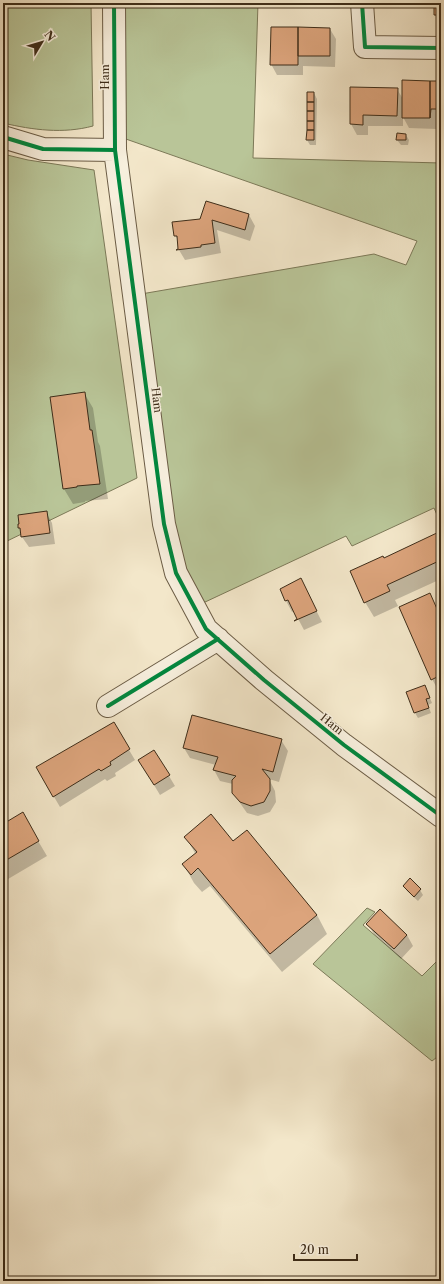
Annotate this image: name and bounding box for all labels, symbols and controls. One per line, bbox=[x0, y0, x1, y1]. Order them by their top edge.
north arrow bbox=[22, 22, 62, 62]
text: N bbox=[41, 28, 59, 44]
street label: Ham bbox=[98, 64, 112, 90]
street label: Ham bbox=[149, 387, 166, 414]
street label: Ham bbox=[318, 711, 347, 738]
scale bar bbox=[294, 1236, 357, 1262]
text: 20 m bbox=[300, 1242, 329, 1257]

